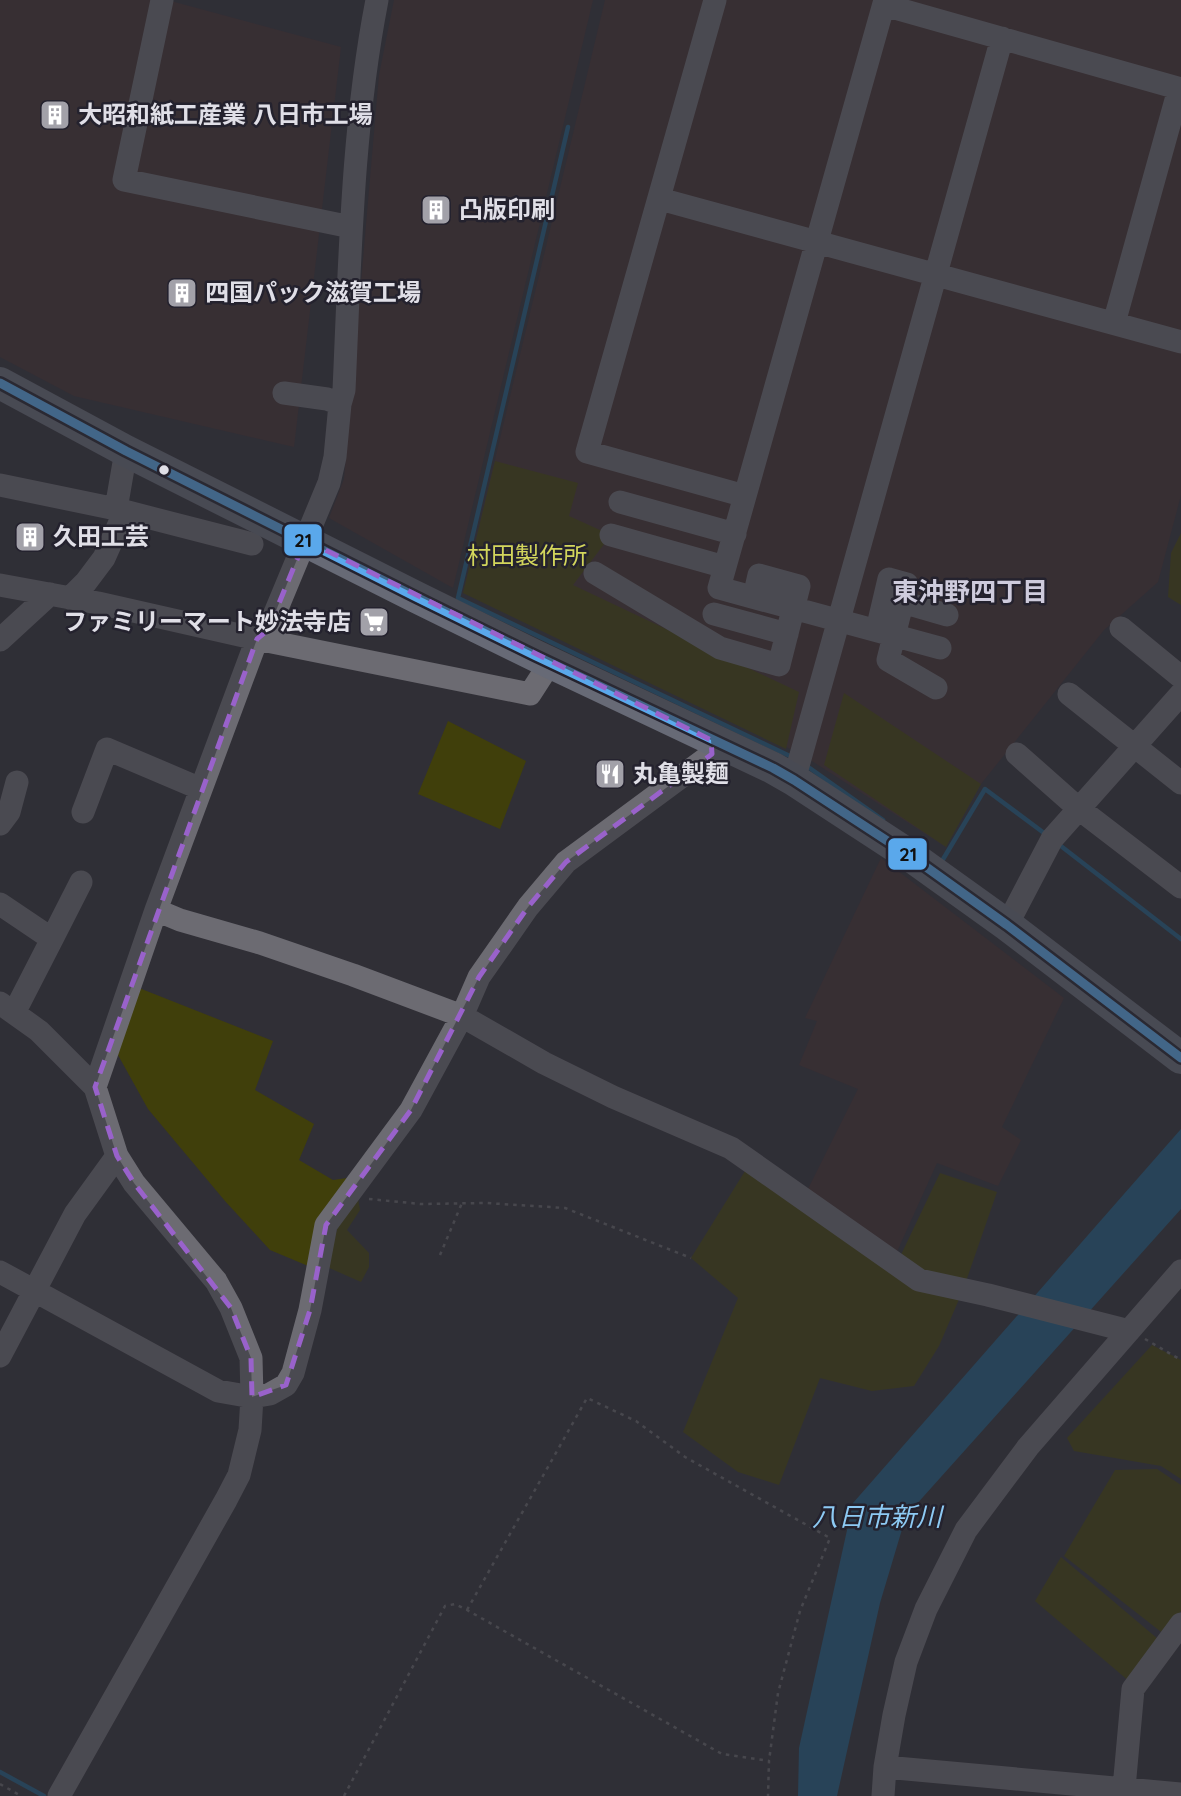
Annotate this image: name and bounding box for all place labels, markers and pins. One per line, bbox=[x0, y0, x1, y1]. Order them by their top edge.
building icon: 大昭和紙工産業 八日市工場 bbox=[38, 98, 72, 132]
place label: 大昭和紙工産業 八日市工場 bbox=[78, 99, 373, 129]
building icon: 凸版印刷 bbox=[419, 193, 453, 227]
place label: 凸版印刷 bbox=[459, 194, 555, 224]
building icon: 四国パック滋賀工場 bbox=[165, 276, 199, 310]
place label: 四国パック滋賀工場 bbox=[205, 277, 421, 307]
unlabelled marker bbox=[157, 463, 171, 477]
building icon: 久田工芸 bbox=[13, 520, 47, 554]
place label: 久田工芸 bbox=[53, 521, 149, 551]
supermarket icon: ファミリーマート妙法寺店 bbox=[357, 605, 391, 639]
place label: ファミリーマート妙法寺店 bbox=[63, 606, 351, 636]
restaurant icon: 丸亀製麺 bbox=[593, 757, 627, 791]
place label: 丸亀製麺 bbox=[633, 758, 729, 788]

